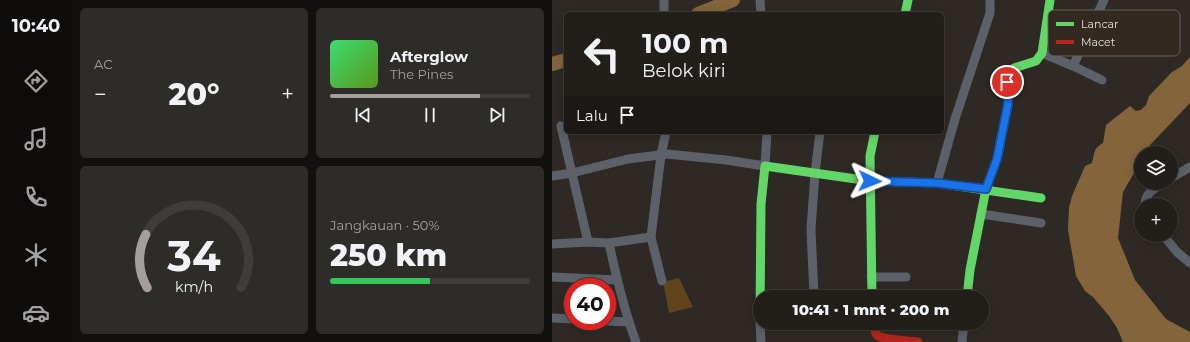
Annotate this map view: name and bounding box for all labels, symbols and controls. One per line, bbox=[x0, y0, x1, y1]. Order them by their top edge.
legend bbox=[1048, 10, 1180, 56]
text: 10:40 bbox=[12, 15, 60, 37]
text: Lancar bbox=[1081, 17, 1119, 31]
text: 100 m bbox=[642, 26, 728, 60]
icon: left bbox=[576, 28, 628, 80]
text: Macet bbox=[1081, 35, 1116, 49]
text: Afterglow bbox=[390, 47, 468, 66]
text: AC bbox=[94, 56, 112, 72]
text: Belok kiri bbox=[642, 60, 726, 82]
pin bbox=[990, 65, 1024, 99]
text: The Pines bbox=[390, 66, 453, 82]
icon: directions bbox=[22, 67, 50, 95]
icon: arrive bbox=[996, 71, 1018, 93]
text: 20° bbox=[168, 76, 220, 113]
text: − bbox=[94, 81, 107, 108]
text: + bbox=[281, 81, 294, 108]
icon: previous bbox=[352, 104, 374, 126]
icon: pause bbox=[419, 104, 441, 126]
icon: next bbox=[486, 104, 508, 126]
icon: arrive bbox=[616, 104, 638, 126]
text: Lalu bbox=[576, 106, 608, 125]
icon: music bbox=[22, 125, 50, 153]
map controls bbox=[1134, 146, 1178, 242]
button: layers bbox=[1134, 146, 1178, 190]
position arrow bbox=[849, 160, 891, 202]
icon: phone bbox=[22, 183, 50, 211]
button: + bbox=[1134, 198, 1178, 242]
text: Jangkauan · 50% bbox=[330, 217, 439, 233]
text: 34 bbox=[166, 231, 221, 281]
text: 250 km bbox=[330, 237, 447, 274]
icon: climate bbox=[22, 241, 50, 269]
text: km/h bbox=[175, 278, 213, 296]
speed limit sign: 40 bbox=[564, 278, 616, 330]
icon: car bbox=[22, 299, 50, 327]
text: 10:41 · 1 mnt · 200 m bbox=[793, 300, 949, 319]

